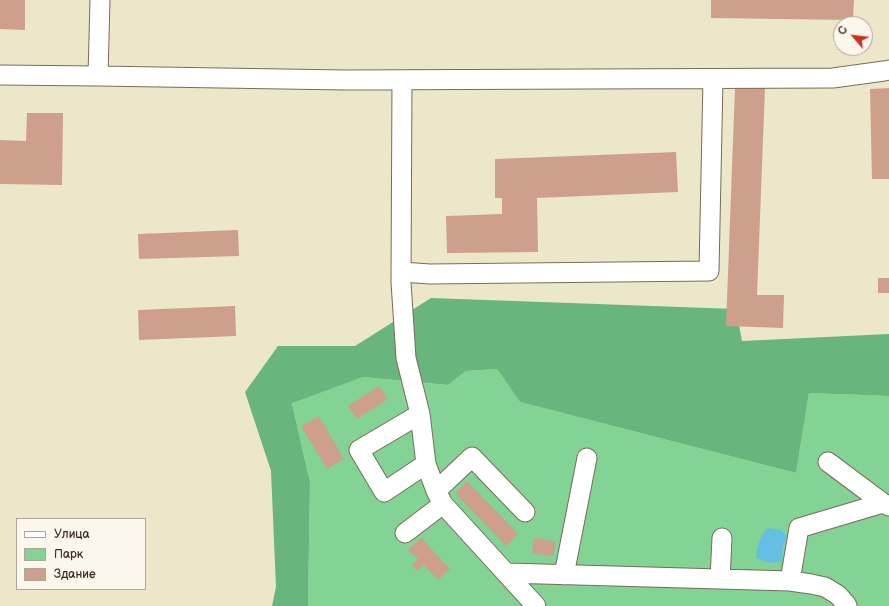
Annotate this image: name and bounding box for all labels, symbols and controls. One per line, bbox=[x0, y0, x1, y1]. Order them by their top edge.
north arrow bbox=[833, 16, 873, 56]
text: С bbox=[835, 24, 850, 37]
legend bbox=[16, 518, 146, 590]
text: Улица bbox=[54, 527, 90, 542]
text: Парк bbox=[54, 547, 83, 562]
text: Здание bbox=[54, 567, 96, 582]

